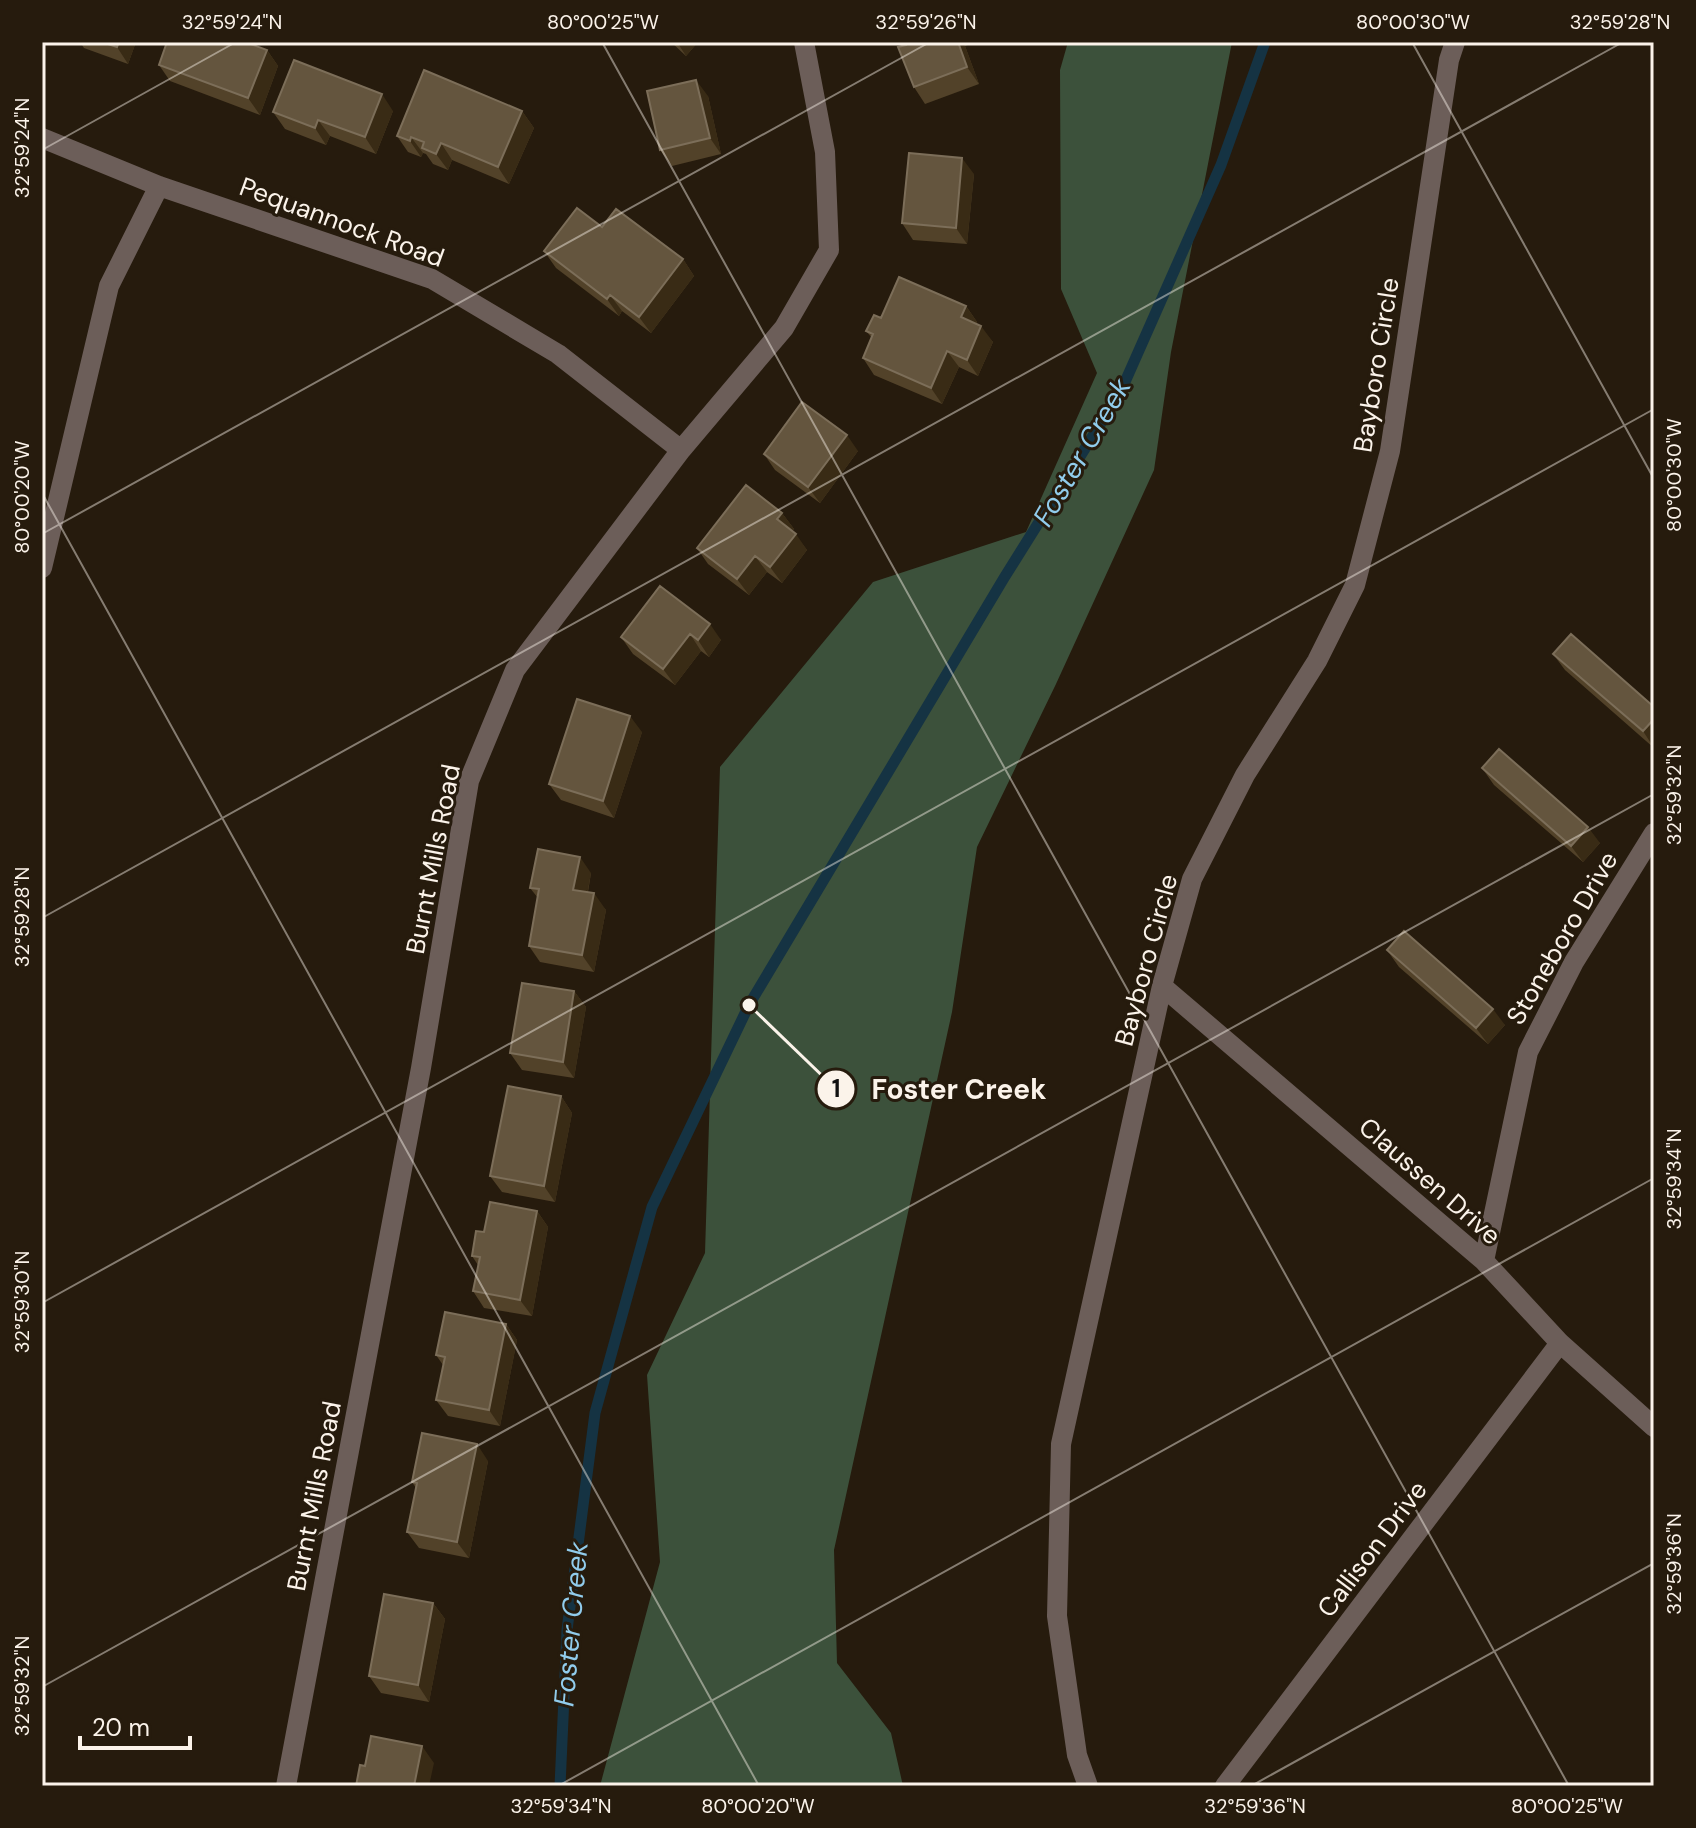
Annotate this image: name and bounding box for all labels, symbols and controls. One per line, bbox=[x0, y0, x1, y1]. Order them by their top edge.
text: 32°59'24"N bbox=[182, 9, 282, 35]
text: 80°00'25"W bbox=[547, 9, 659, 35]
text: 32°59'26"N bbox=[875, 9, 977, 35]
text: 80°00'30"W bbox=[1356, 9, 1470, 35]
text: 32°59'28"N bbox=[1570, 9, 1670, 35]
text: 32°59'24"N bbox=[9, 98, 35, 198]
street label: Pequannock Road bbox=[235, 169, 449, 275]
street label: Bayboro Circle bbox=[1345, 275, 1407, 455]
water label: Foster Creek bbox=[1025, 371, 1140, 533]
text: 80°00'30"W bbox=[1661, 418, 1687, 532]
text: 80°00'20"W bbox=[9, 440, 35, 554]
text: 32°59'32"N bbox=[1661, 745, 1687, 845]
street label: Burnt Mills Road bbox=[398, 761, 468, 957]
street label: Stoneboro Drive bbox=[1499, 845, 1625, 1031]
text: 32°59'28"N bbox=[9, 867, 35, 967]
street label: Bayboro Circle bbox=[1107, 870, 1185, 1050]
callout: Foster Creek bbox=[816, 1063, 1063, 1115]
text: Foster Creek bbox=[872, 1071, 1046, 1108]
text: 1 bbox=[832, 1073, 840, 1104]
street label: Claussen Drive bbox=[1352, 1110, 1508, 1252]
text: 32°59'34"N bbox=[1661, 1128, 1687, 1230]
text: 32°59'30"N bbox=[9, 1251, 35, 1353]
street label: Burnt Mills Road bbox=[279, 1398, 349, 1594]
street label: Callison Drive bbox=[1310, 1474, 1434, 1624]
text: 32°59'36"N bbox=[1661, 1513, 1687, 1615]
water label: Foster Creek bbox=[545, 1539, 597, 1708]
text: 32°59'32"N bbox=[9, 1636, 35, 1736]
scale bar bbox=[80, 1700, 190, 1750]
text: 20 m bbox=[92, 1712, 150, 1743]
text: 32°59'34"N bbox=[510, 1793, 612, 1819]
text: 80°00'20"W bbox=[701, 1793, 815, 1819]
text: 32°59'36"N bbox=[1204, 1793, 1306, 1819]
text: 80°00'25"W bbox=[1511, 1793, 1623, 1819]

